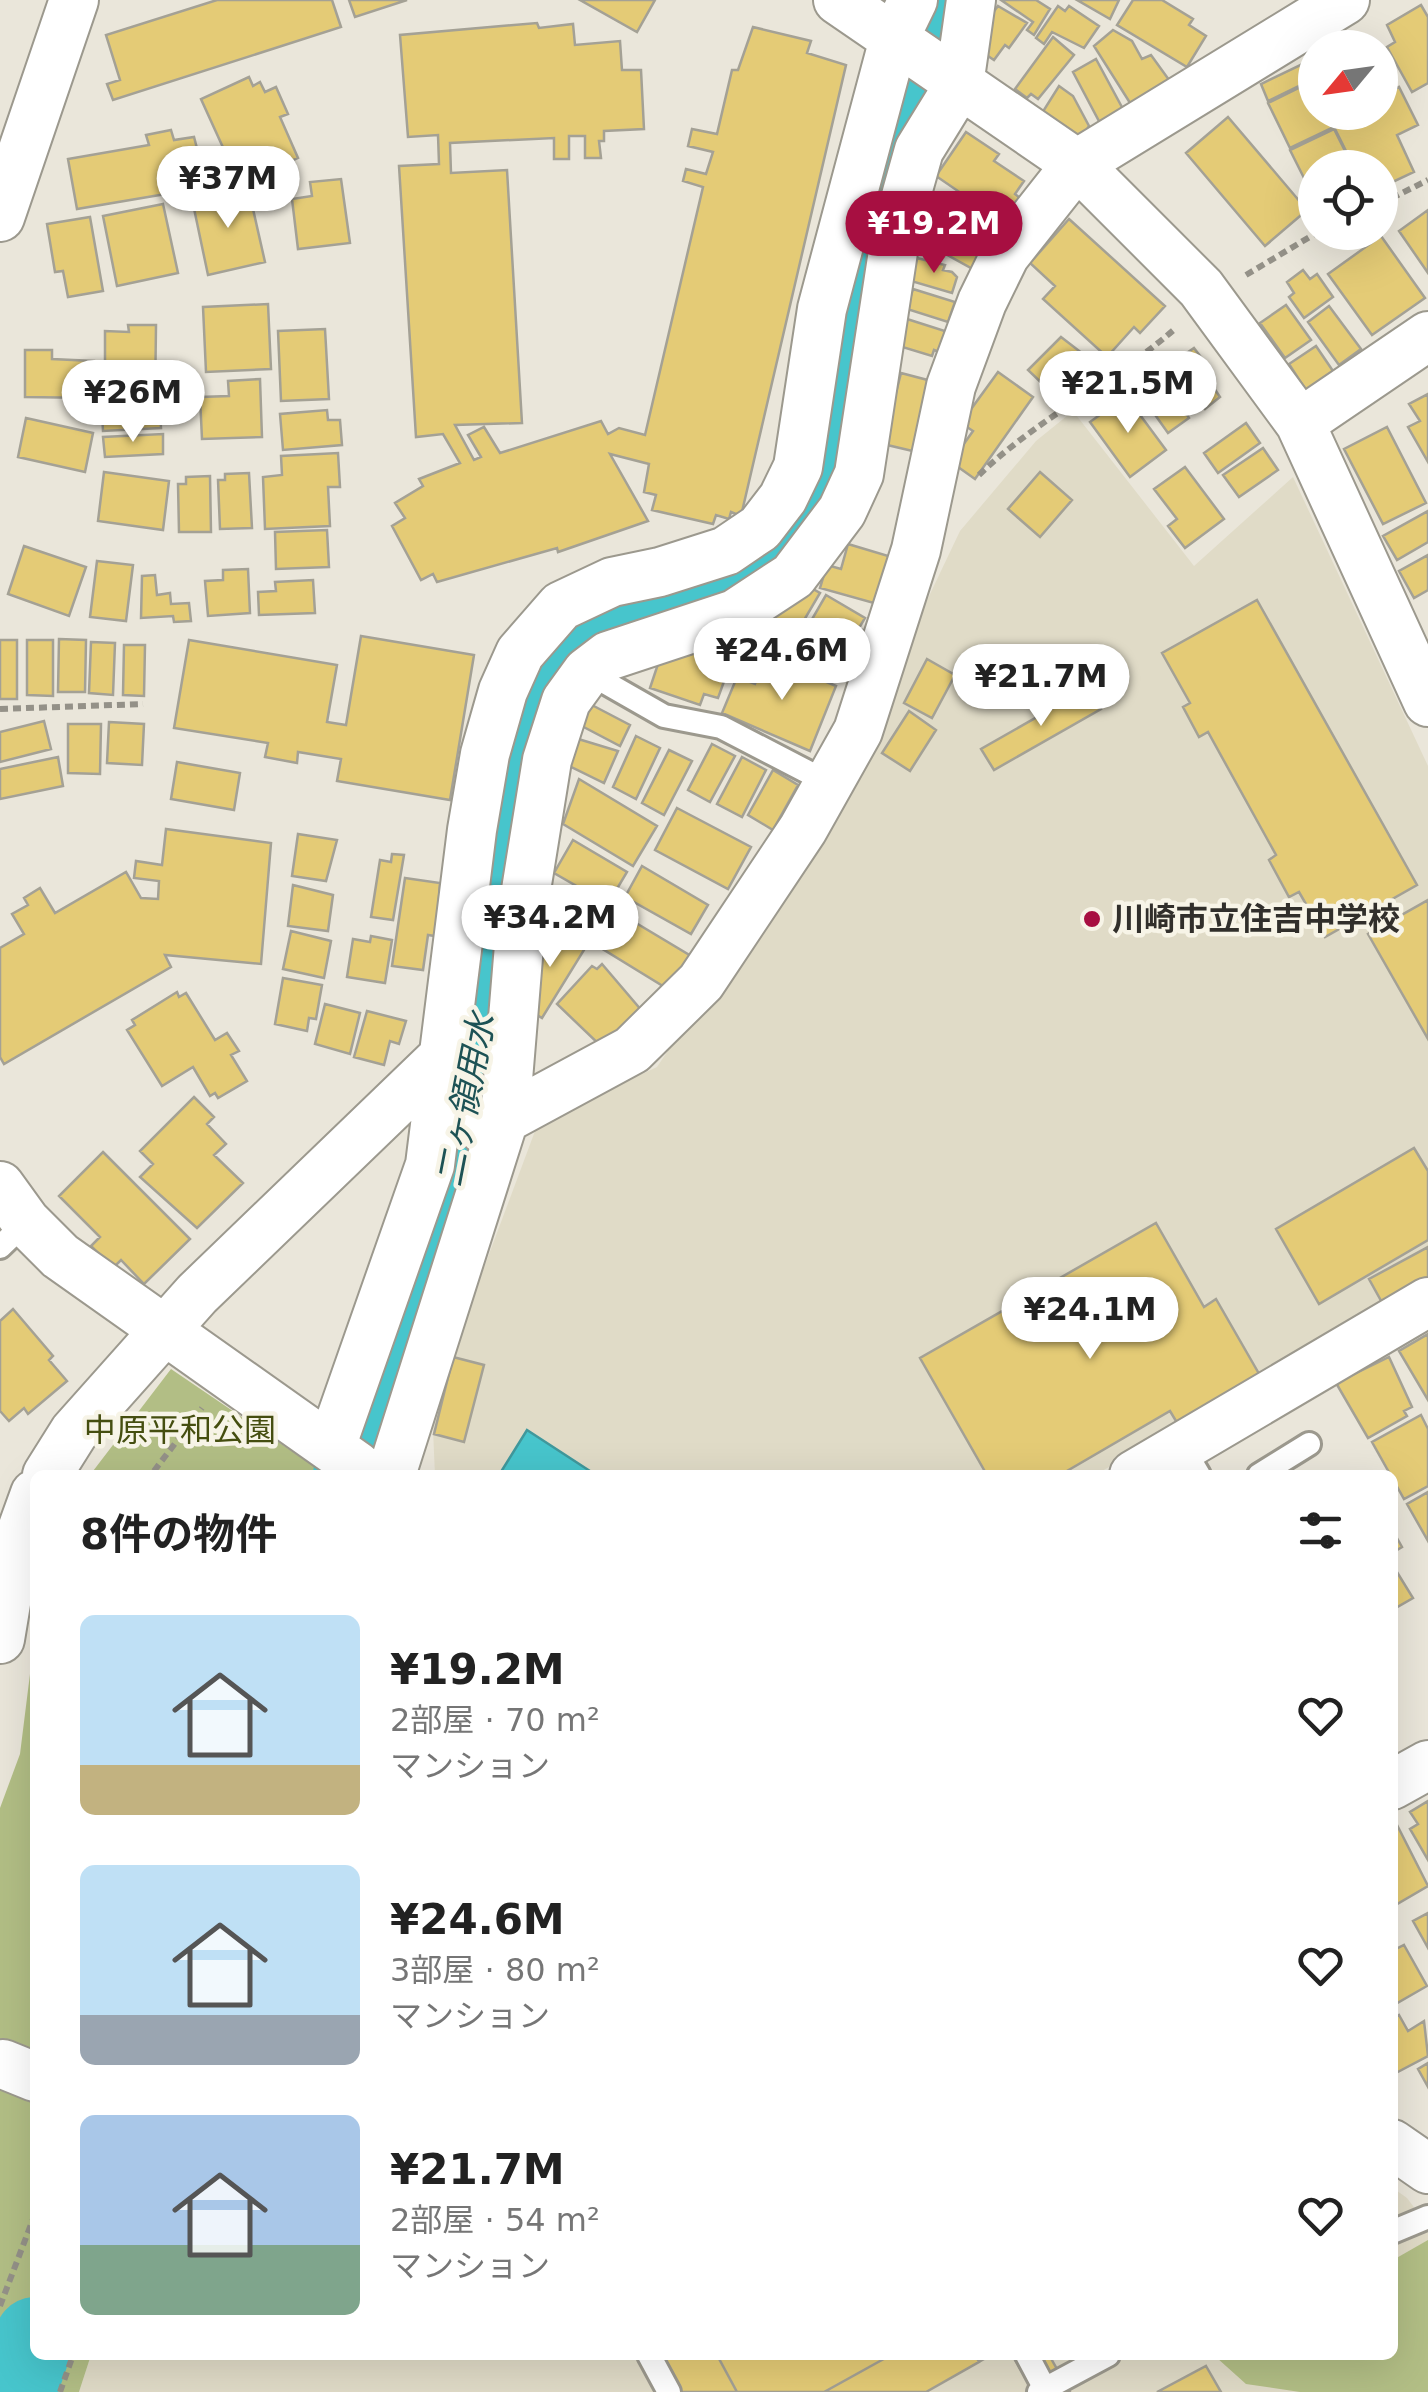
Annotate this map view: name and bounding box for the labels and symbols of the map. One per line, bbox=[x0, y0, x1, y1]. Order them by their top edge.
north arrow bbox=[1298, 30, 1398, 130]
pin: ¥37M bbox=[169, 146, 287, 231]
pin: ¥19.2M bbox=[853, 191, 1015, 276]
pin: ¥21.5M bbox=[1047, 351, 1209, 436]
pin: ¥26M bbox=[74, 360, 192, 445]
pin: ¥24.6M bbox=[701, 618, 863, 703]
pin: ¥21.7M bbox=[960, 644, 1122, 729]
pin: ¥34.2M bbox=[469, 885, 631, 970]
place label: 川崎市立住吉中学校 bbox=[1112, 900, 1400, 938]
marker: 川崎市立住吉中学校 bbox=[1081, 908, 1103, 930]
water label: 二ヶ領用水 bbox=[430, 1006, 503, 1190]
pin: ¥24.1M bbox=[1009, 1277, 1171, 1362]
park label: 中原平和公園 bbox=[84, 1411, 276, 1449]

